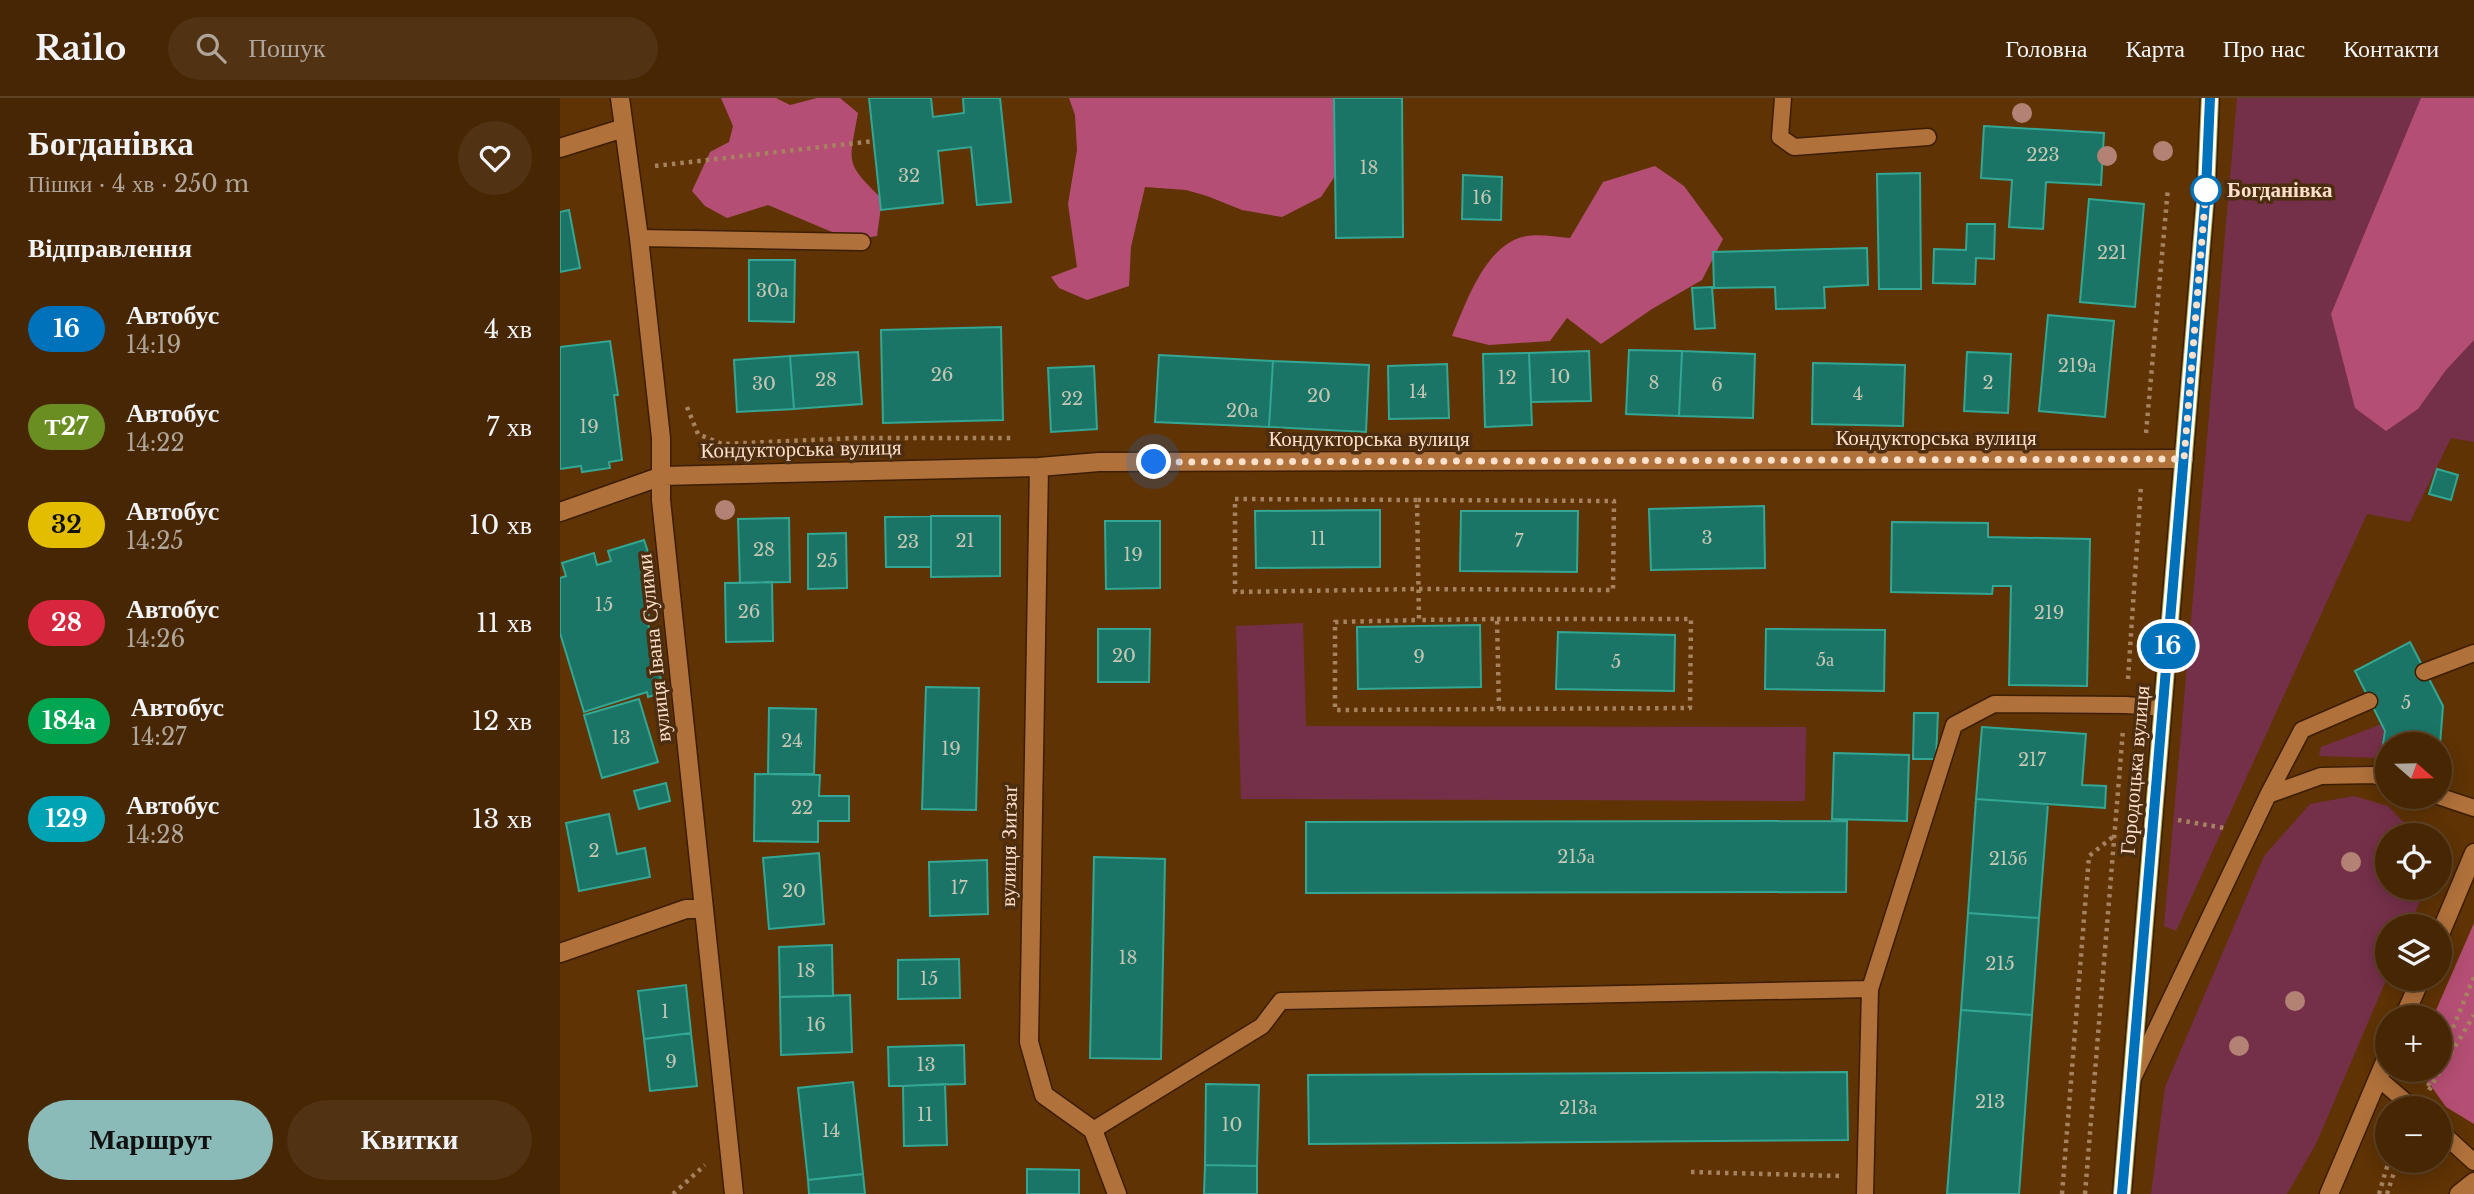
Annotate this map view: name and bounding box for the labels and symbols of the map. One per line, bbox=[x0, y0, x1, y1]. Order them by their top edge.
house number: 223 bbox=[2026, 144, 2060, 166]
house number: 18 bbox=[1360, 157, 1378, 179]
house number: 32 bbox=[898, 165, 920, 187]
marker: Богданівка bbox=[2191, 175, 2221, 205]
place label: Богданівка bbox=[2227, 177, 2333, 203]
house number: 16 bbox=[1472, 187, 1492, 209]
house number: 221 bbox=[2097, 242, 2127, 264]
house number: 30а bbox=[756, 280, 788, 302]
house number: 219а bbox=[2058, 355, 2096, 377]
house number: 26 bbox=[931, 364, 953, 386]
house number: 10 bbox=[1550, 366, 1570, 388]
house number: 12 bbox=[1497, 367, 1517, 389]
house number: 28 bbox=[815, 369, 837, 391]
house number: 8 bbox=[1649, 372, 1659, 394]
house number: 2 bbox=[1982, 372, 1994, 394]
house number: 30 bbox=[752, 373, 776, 395]
house number: 6 bbox=[1711, 374, 1723, 396]
house number: 14 bbox=[1409, 381, 1427, 403]
house number: 4 bbox=[1853, 383, 1863, 405]
house number: 20 bbox=[1307, 385, 1331, 407]
house number: 22 bbox=[1061, 388, 1083, 410]
house number: 20а bbox=[1226, 400, 1258, 422]
house number: 19 bbox=[579, 416, 599, 438]
street label: Кондукторська вулиця bbox=[1835, 425, 2037, 451]
street label: Кондукторська вулиця bbox=[1268, 426, 1470, 452]
street label: Кондукторська вулиця bbox=[700, 434, 902, 464]
your location bbox=[1136, 444, 1171, 479]
house number: 3 bbox=[1701, 527, 1713, 549]
house number: 11 bbox=[1310, 528, 1326, 550]
house number: 21 bbox=[955, 530, 975, 552]
house number: 7 bbox=[1514, 530, 1524, 552]
house number: 23 bbox=[897, 531, 919, 553]
house number: 28 bbox=[753, 539, 775, 561]
house number: 19 bbox=[1123, 544, 1143, 566]
house number: 25 bbox=[816, 550, 838, 572]
street label: вулиця Івана Сулими bbox=[631, 553, 677, 743]
house number: 15 bbox=[595, 594, 613, 616]
house number: 26 bbox=[738, 601, 760, 623]
house number: 219 bbox=[2034, 602, 2064, 624]
line badge: 16 bbox=[2136, 623, 2200, 669]
house number: 20 bbox=[1112, 645, 1136, 667]
house number: 9 bbox=[1413, 646, 1425, 668]
house number: 5а bbox=[1816, 649, 1834, 671]
house number: 5 bbox=[1611, 651, 1621, 673]
street label: Городоцька вулиця bbox=[2115, 684, 2155, 856]
house number: 5 bbox=[2401, 692, 2411, 714]
house number: 13 bbox=[611, 727, 631, 749]
house number: 24 bbox=[781, 730, 803, 752]
north arrow bbox=[2375, 732, 2452, 808]
house number: 19 bbox=[941, 738, 961, 760]
house number: 217 bbox=[2018, 749, 2047, 771]
street label: вулиця Зиґзаґ bbox=[995, 784, 1023, 907]
house number: 22 bbox=[791, 797, 813, 819]
house number: 2 bbox=[588, 840, 600, 862]
house number: 215а bbox=[1557, 846, 1595, 868]
house number: 215б bbox=[1989, 848, 2027, 870]
house number: 17 bbox=[950, 877, 968, 899]
house number: 20 bbox=[782, 880, 806, 902]
house number: 18 bbox=[1119, 947, 1137, 969]
house number: 215 bbox=[1985, 953, 2015, 975]
house number: 18 bbox=[797, 960, 815, 982]
house number: 15 bbox=[920, 968, 938, 990]
house number: 1 bbox=[661, 1001, 669, 1023]
house number: 16 bbox=[806, 1014, 826, 1036]
house number: 9 bbox=[665, 1051, 677, 1073]
house number: 13 bbox=[916, 1054, 936, 1076]
house number: 213 bbox=[1975, 1091, 2005, 1113]
house number: 213а bbox=[1559, 1097, 1597, 1119]
house number: 11 bbox=[917, 1104, 933, 1126]
house number: 10 bbox=[1222, 1114, 1242, 1136]
house number: 14 bbox=[822, 1120, 840, 1142]

